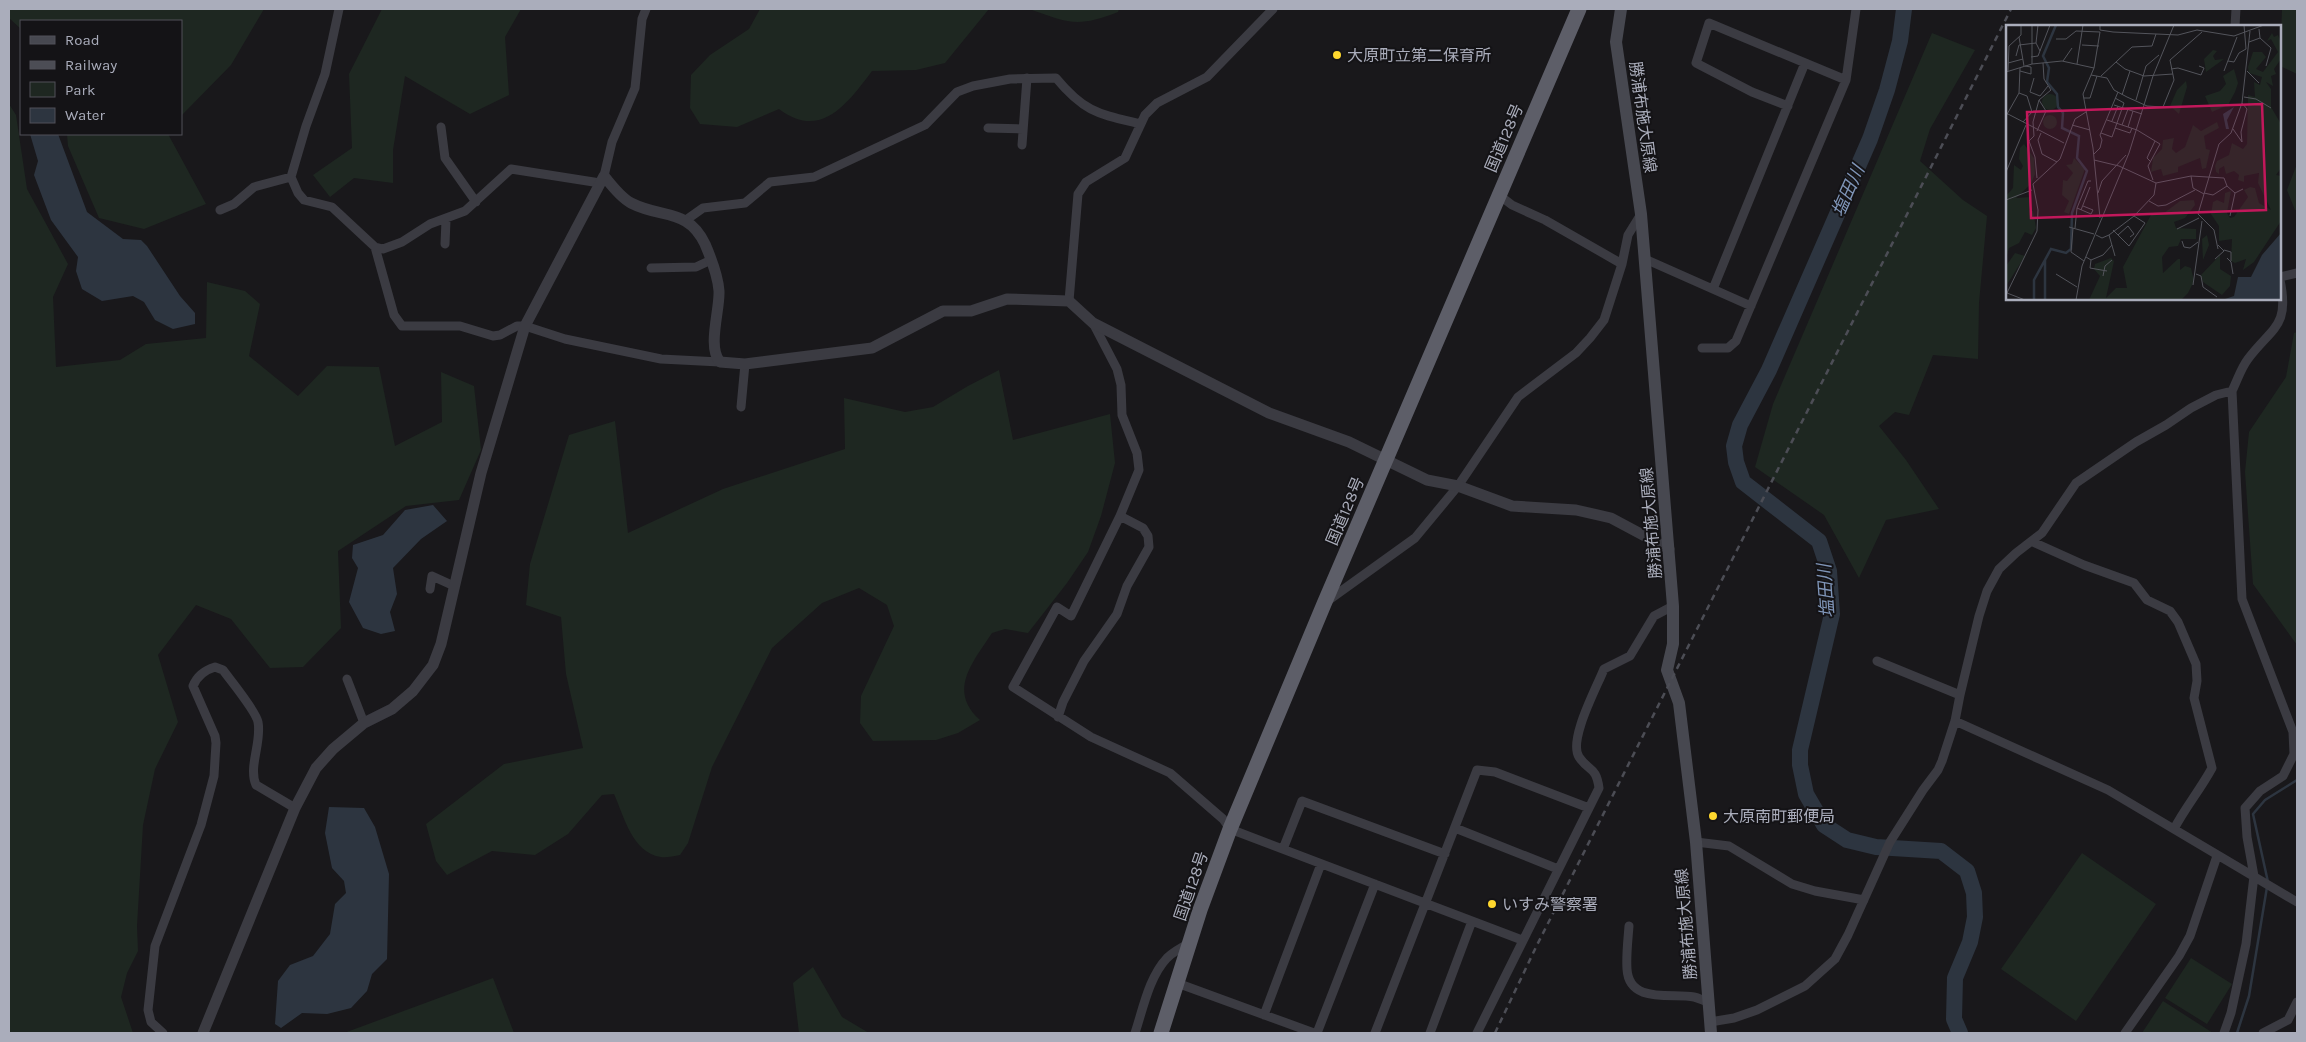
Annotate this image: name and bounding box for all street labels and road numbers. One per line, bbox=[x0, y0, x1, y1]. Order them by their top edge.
street label: 勝浦布施大原線 bbox=[1626, 60, 1660, 174]
street label: 国道128号 bbox=[1481, 101, 1527, 175]
street label: 勝浦布施大原線 bbox=[1637, 466, 1665, 580]
street label: 国道128号 bbox=[1322, 474, 1368, 548]
street label: 国道128号 bbox=[1170, 849, 1212, 923]
street label: 勝浦布施大原線 bbox=[1672, 867, 1700, 981]

